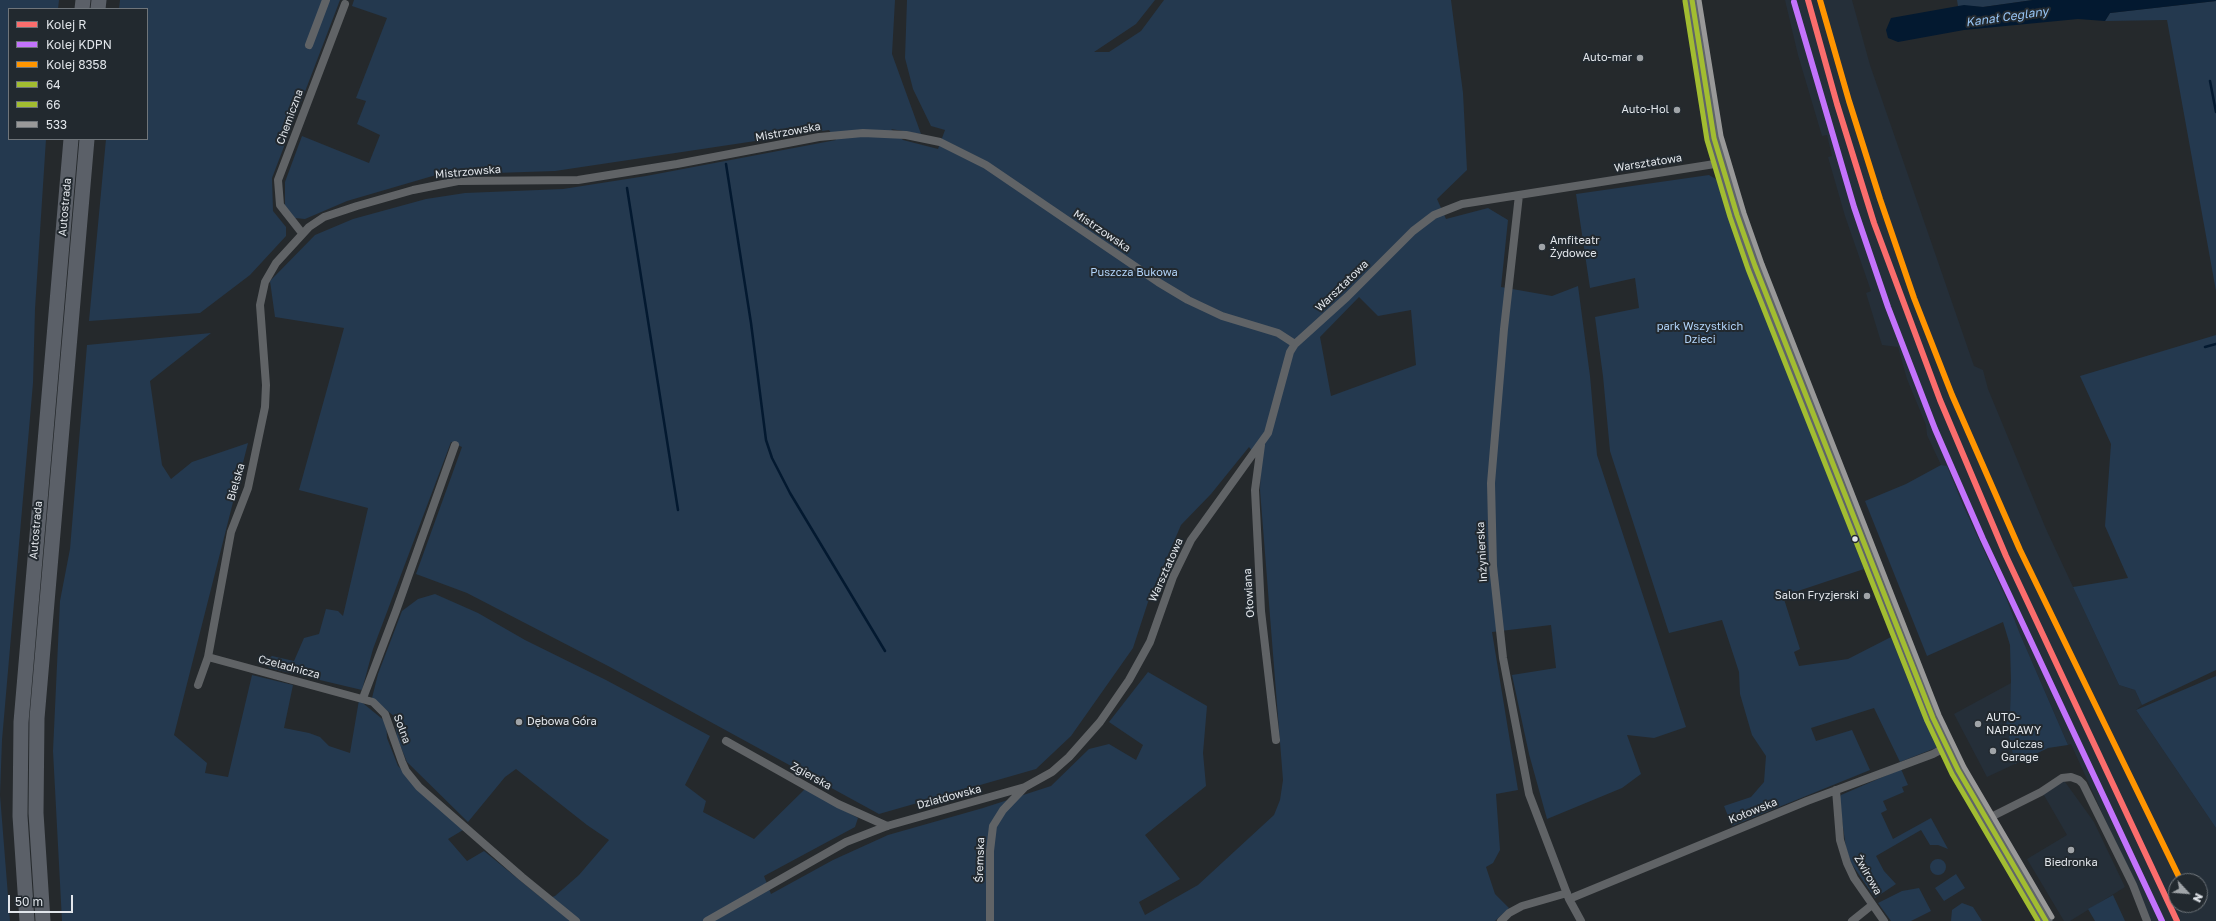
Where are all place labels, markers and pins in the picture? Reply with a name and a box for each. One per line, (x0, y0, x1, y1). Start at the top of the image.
place label: Auto-mar (1583, 51, 1632, 65)
marker: Auto-mar (1635, 53, 1645, 63)
place label: Auto-Hol (1622, 103, 1669, 117)
marker: Auto-Hol (1672, 105, 1682, 115)
place label: Amfiteatr Żydowce (1550, 234, 1600, 260)
marker: Amfiteatr Żydowce (1537, 242, 1547, 252)
unlabelled marker (1850, 534, 1860, 544)
place label: Salon Fryzjerski (1775, 589, 1859, 603)
marker: Salon Fryzjerski (1862, 591, 1872, 601)
place label: AUTO- NAPRAWY (1986, 711, 2041, 737)
place label: Dębowa Góra (527, 715, 597, 729)
marker: Dębowa Góra (514, 717, 524, 727)
marker: AUTO- NAPRAWY (1973, 719, 1983, 729)
place label: Qulczas Garage (2001, 738, 2043, 764)
marker: Qulczas Garage (1988, 746, 1998, 756)
marker: Biedronka (2066, 845, 2076, 855)
place label: Biedronka (2044, 856, 2098, 870)

